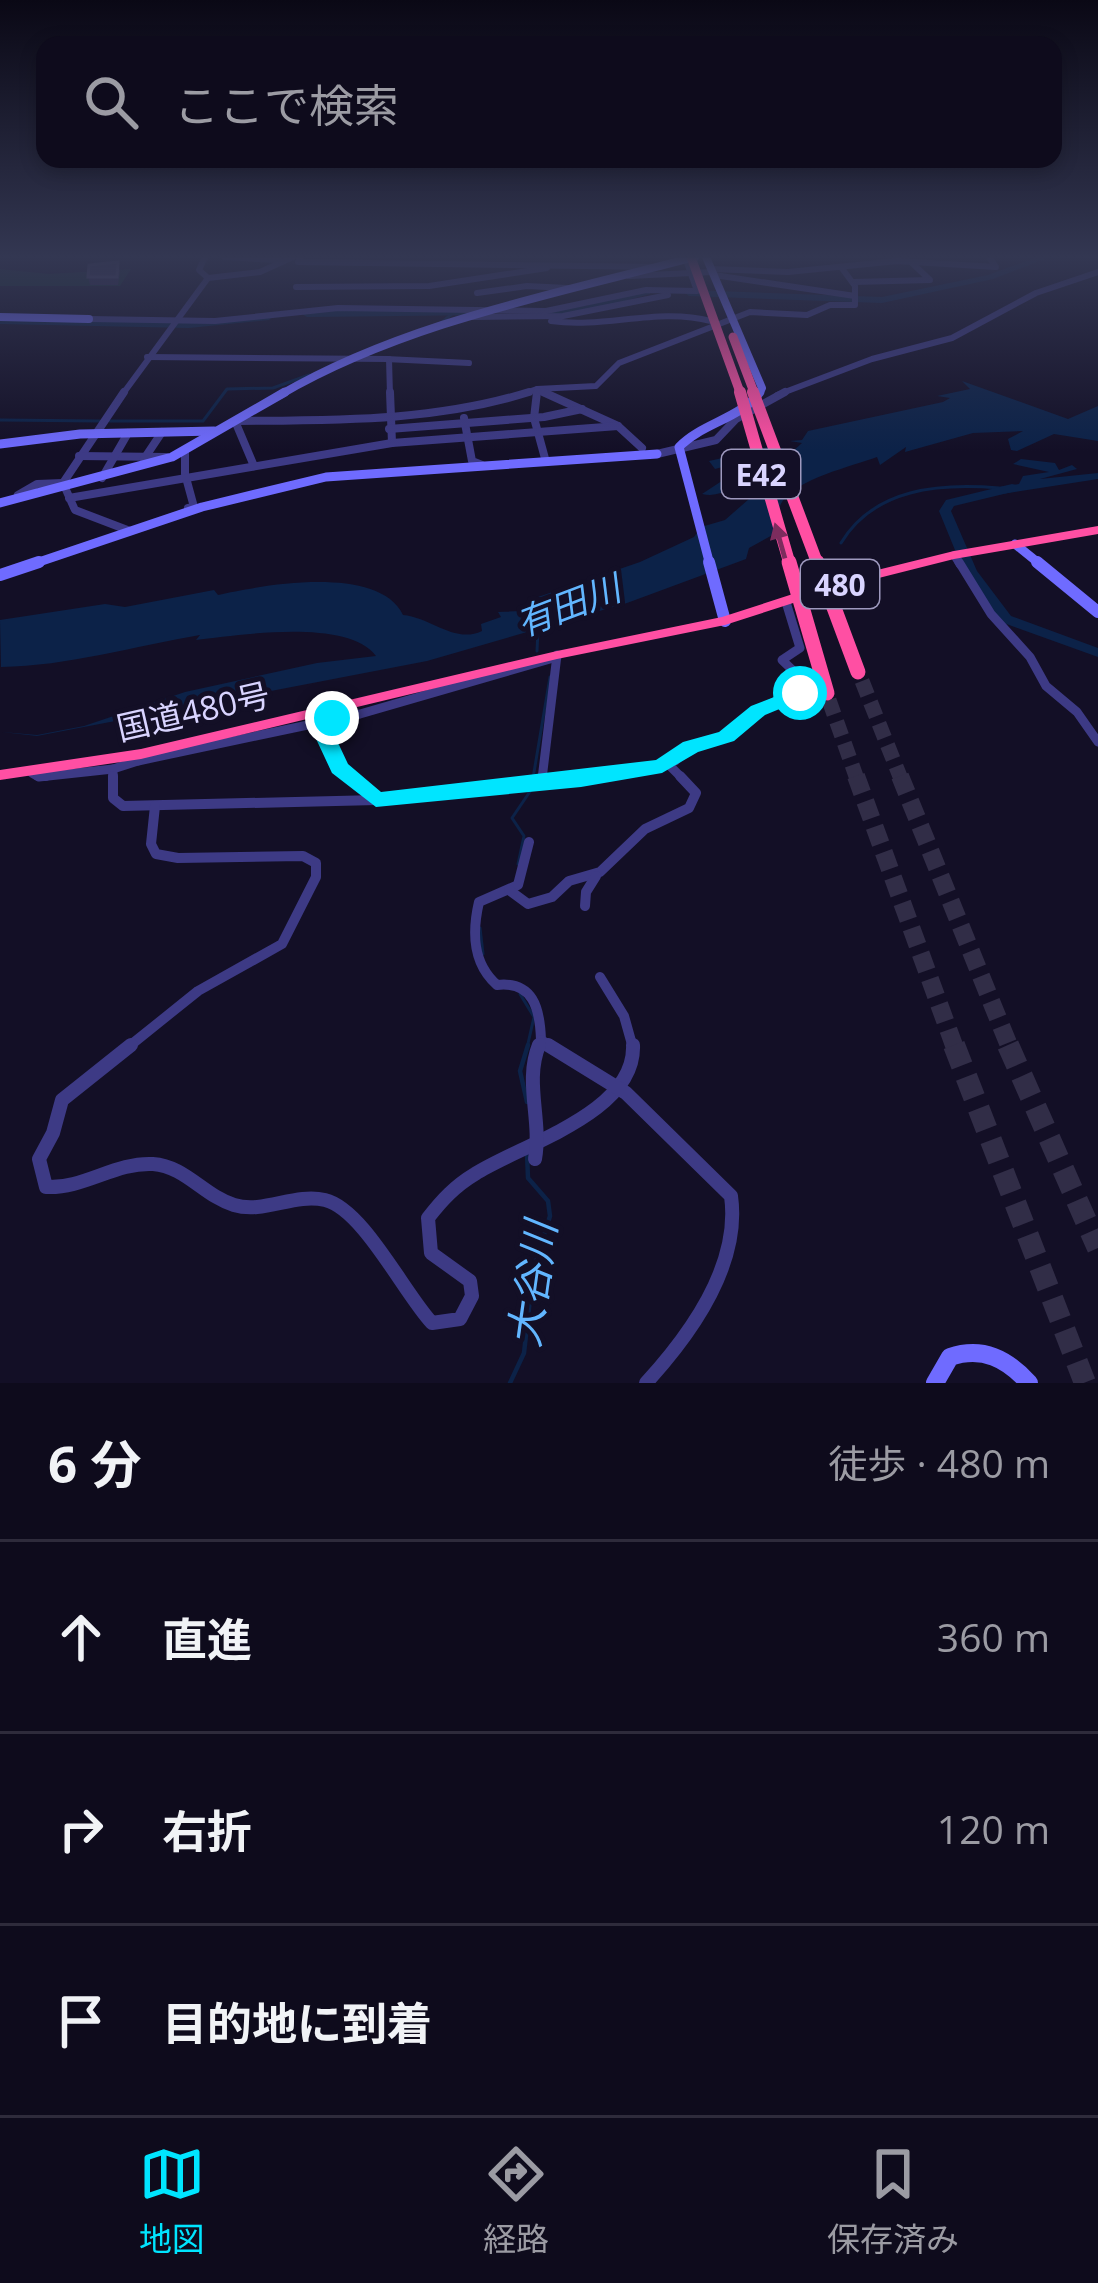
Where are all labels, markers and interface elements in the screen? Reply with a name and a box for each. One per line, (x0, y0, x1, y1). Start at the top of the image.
search box (36, 36, 1062, 168)
icon: search (78, 69, 144, 135)
text: ここで検索 (174, 74, 399, 135)
road number: E42 (722, 450, 800, 498)
one-way arrow (770, 522, 788, 559)
road number: 480 (801, 560, 879, 608)
water label: 有田川 (509, 561, 631, 647)
route start (773, 666, 827, 720)
street label: 国道480号 (112, 672, 274, 750)
route end (305, 691, 359, 745)
water label: 大谷川 (494, 1214, 569, 1350)
text: 6 分 (48, 1428, 141, 1498)
text: 徒歩 · 480 m (828, 1436, 1050, 1489)
icon: ahead (48, 1604, 114, 1670)
text: 直進 (162, 1608, 252, 1669)
text: 360 m (937, 1610, 1050, 1663)
icon: right (48, 1796, 114, 1862)
text: 右折 (162, 1800, 252, 1861)
text: 120 m (937, 1802, 1050, 1855)
icon: arrive (48, 1988, 114, 2054)
text: 目的地に到着 (162, 1992, 432, 2053)
tab: 地図 (139, 2141, 205, 2261)
tab: 経路 (483, 2141, 549, 2261)
tab: 保存済み (827, 2141, 959, 2261)

